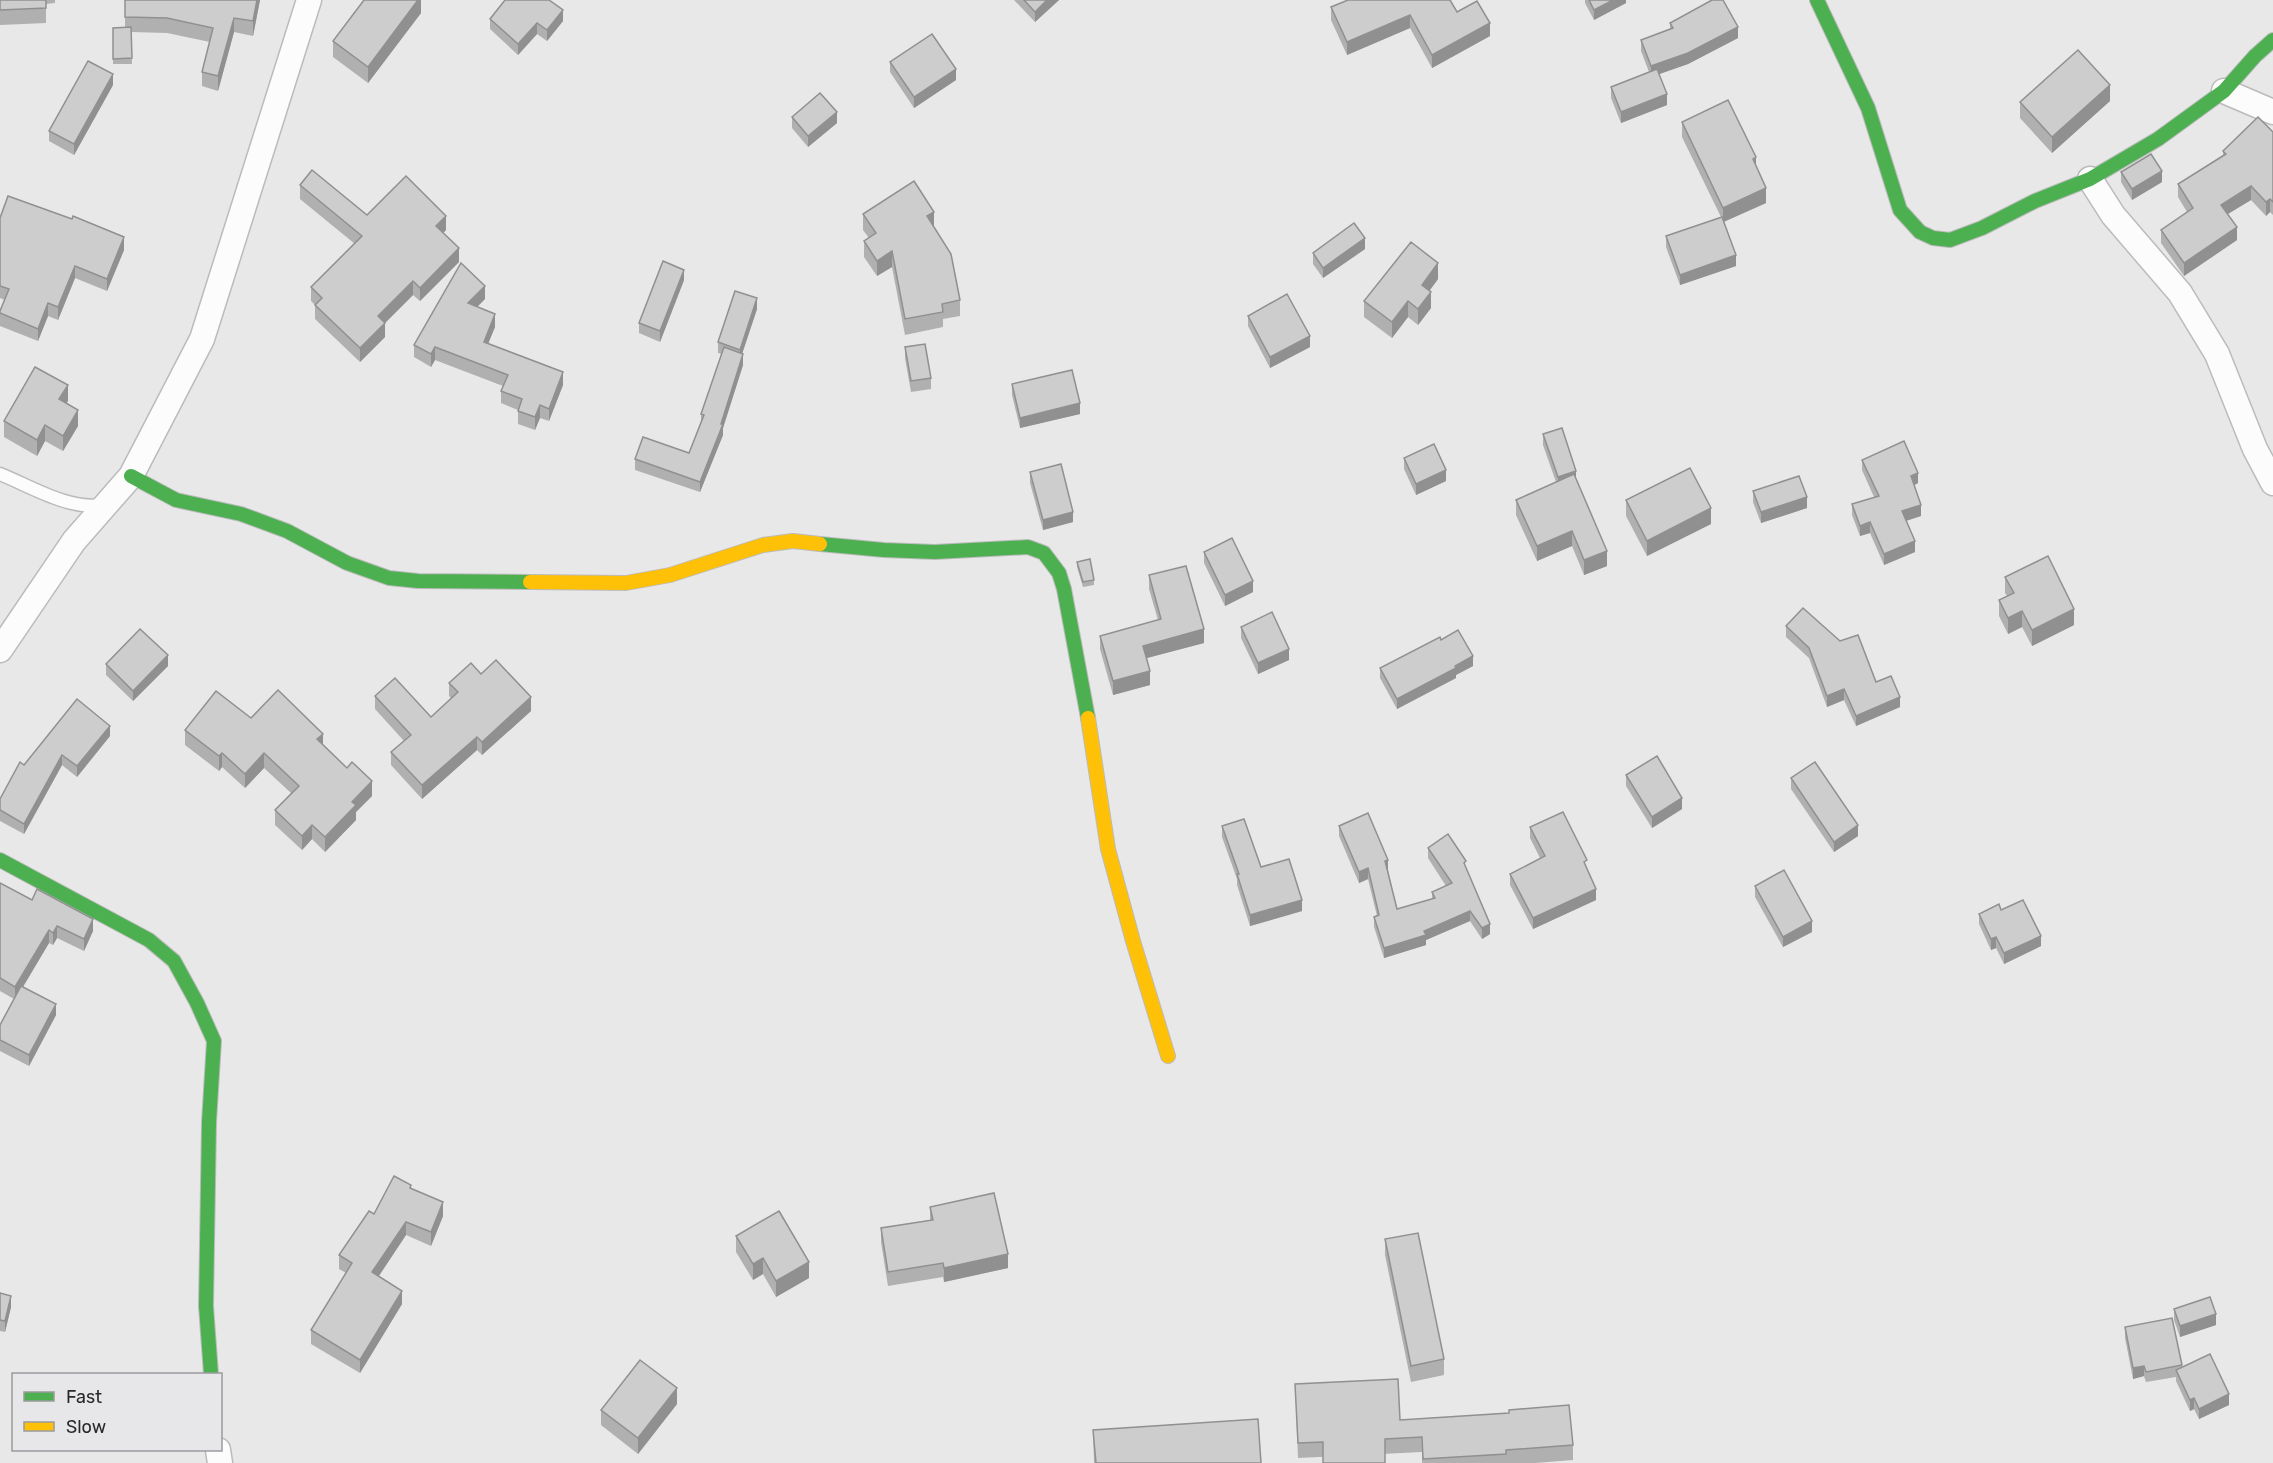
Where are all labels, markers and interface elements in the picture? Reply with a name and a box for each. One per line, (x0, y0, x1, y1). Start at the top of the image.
legend (12, 1373, 222, 1451)
text: Fast (66, 1386, 102, 1408)
text: Slow (66, 1416, 106, 1438)

